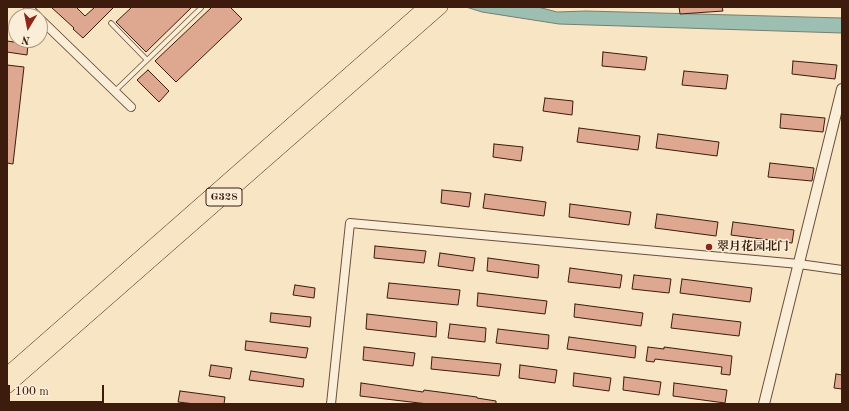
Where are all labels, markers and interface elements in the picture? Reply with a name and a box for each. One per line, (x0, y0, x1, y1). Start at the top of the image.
north arrow (8, 8, 48, 48)
text: N (21, 33, 31, 45)
road number: G328 (206, 188, 242, 206)
place label: 翠月花园北门 (717, 240, 789, 254)
marker: 翠月花园北门 (704, 242, 714, 252)
scale bar (10, 377, 106, 403)
text: 100 m (15, 386, 49, 398)

